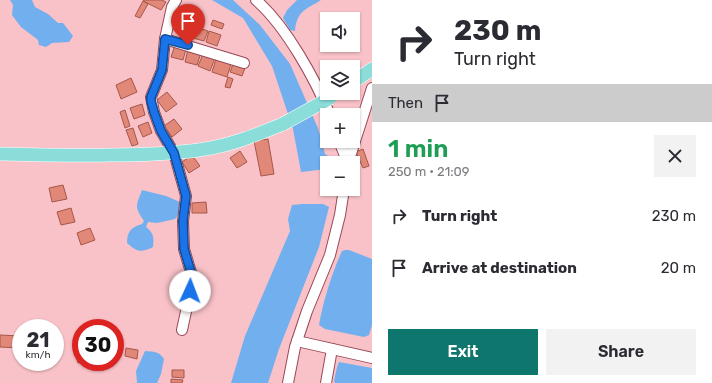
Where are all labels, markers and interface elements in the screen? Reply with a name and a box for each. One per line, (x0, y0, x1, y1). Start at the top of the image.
pin (171, 4, 205, 45)
icon: arrive (177, 10, 199, 32)
map controls (320, 12, 360, 196)
button: sound (320, 12, 360, 52)
text: 230 m (454, 14, 541, 47)
icon: right (388, 16, 440, 68)
text: Turn right (454, 48, 536, 70)
button: layers (320, 60, 360, 100)
icon: arrive (431, 92, 453, 114)
text: Then (388, 94, 423, 112)
button: + (320, 108, 360, 148)
text: 1 min (388, 135, 448, 163)
button: close (654, 135, 696, 177)
button: − (320, 156, 360, 196)
text: 250 m · 21:09 (388, 164, 470, 179)
icon: right (388, 205, 410, 227)
text: Turn right (422, 207, 497, 225)
text: 230 m (652, 207, 696, 225)
icon: arrive (388, 257, 410, 279)
text: Arrive at destination (422, 259, 577, 277)
text: 20 m (661, 259, 696, 277)
position arrow (169, 270, 211, 312)
speed limit sign: 30 (72, 319, 124, 371)
text: 21 (27, 328, 49, 352)
button: Exit (388, 329, 538, 375)
button: Share (546, 329, 696, 375)
text: km/h (26, 349, 50, 361)

